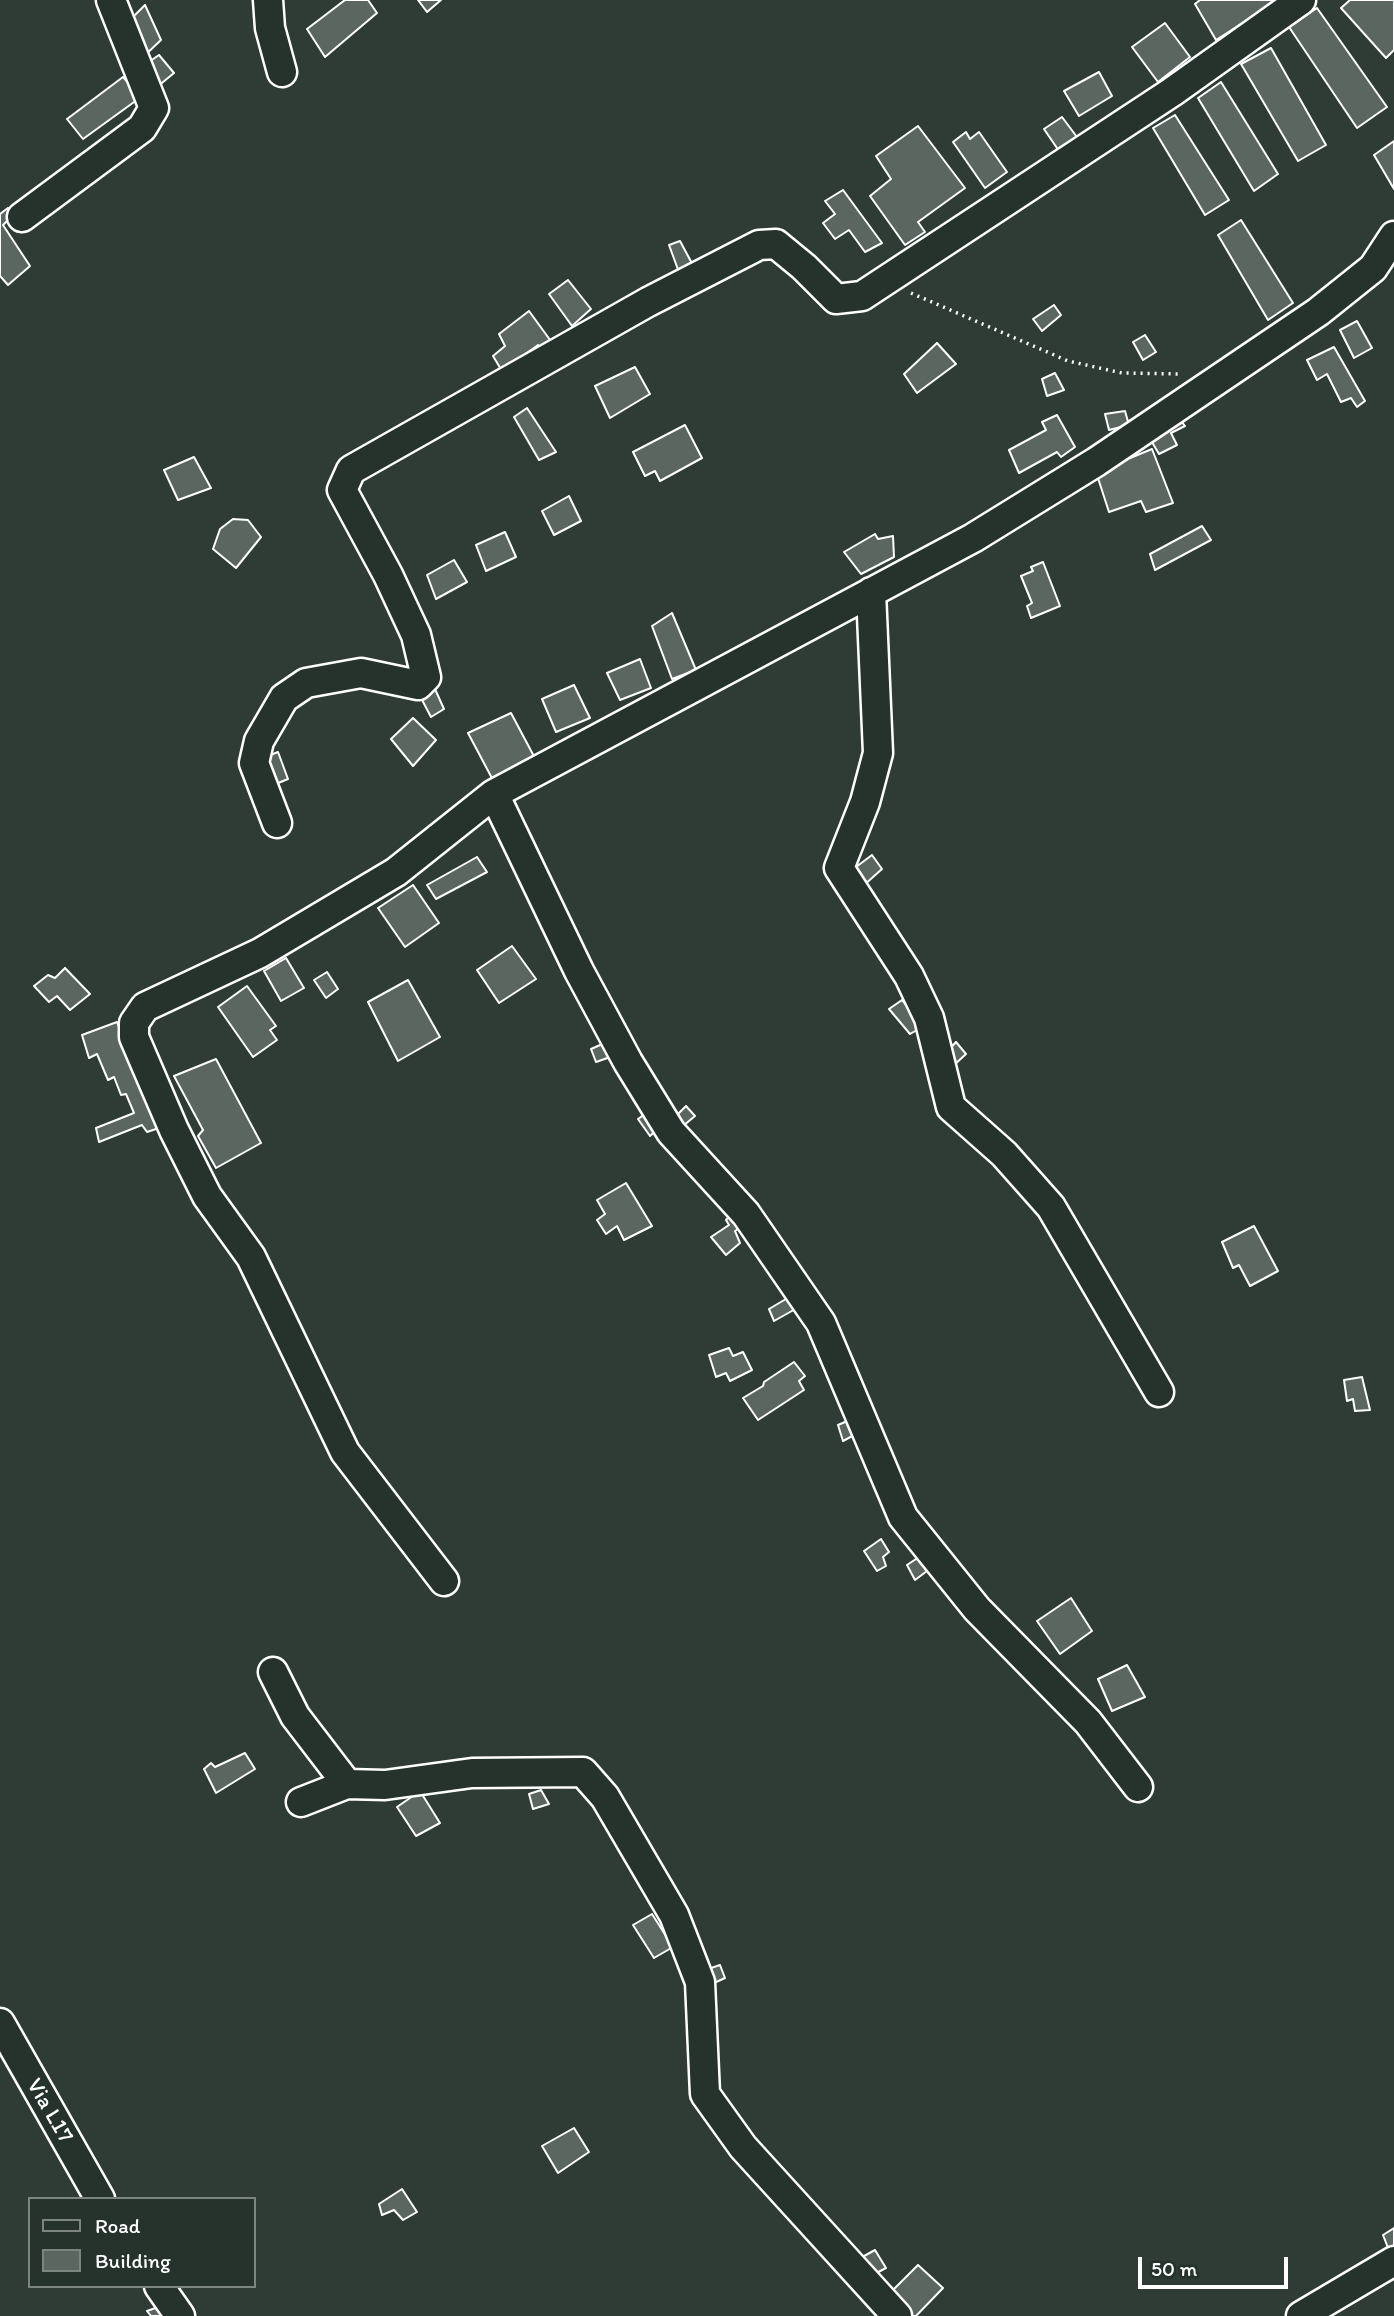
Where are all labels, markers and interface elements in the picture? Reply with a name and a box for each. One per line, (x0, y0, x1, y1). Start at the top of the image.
street label: Via L17 (20, 2074, 78, 2148)
legend (28, 2197, 256, 2288)
text: Road (95, 2213, 140, 2238)
scale bar (1142, 2242, 1292, 2286)
text: Building (95, 2248, 171, 2273)
text: 50 m (1151, 2256, 1197, 2281)

